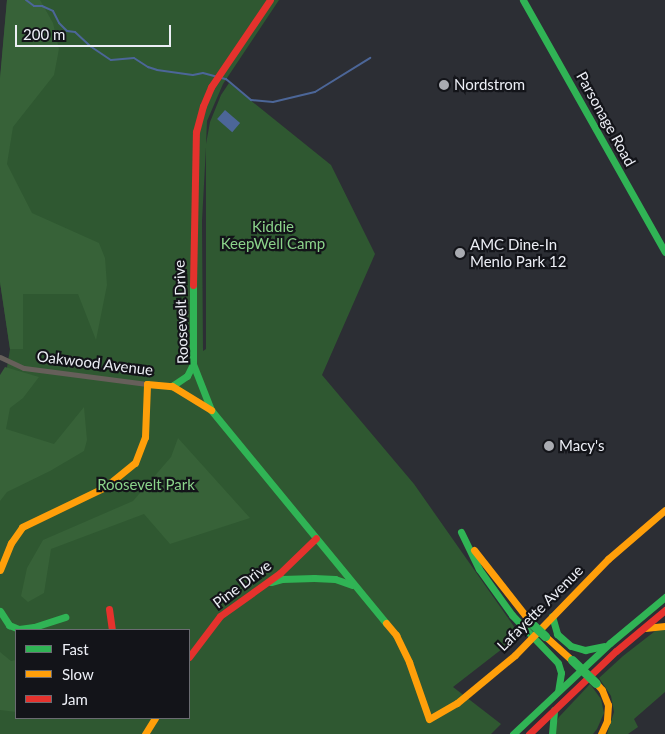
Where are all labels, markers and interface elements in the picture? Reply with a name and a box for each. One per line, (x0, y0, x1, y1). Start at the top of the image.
scale bar (18, 15, 174, 47)
text: 200 m (23, 25, 65, 43)
street label: Parsonage Road (573, 69, 639, 169)
place label: Nordstrom (454, 76, 525, 94)
marker: Nordstrom (438, 79, 450, 91)
park label: Kiddie KeepWell Camp (221, 217, 325, 252)
place label: AMC Dine-In Menlo Park 12 (470, 235, 566, 270)
marker: AMC Dine-In Menlo Park 12 (454, 247, 466, 259)
street label: Roosevelt Drive (170, 260, 192, 364)
street label: Oakwood Avenue (36, 347, 154, 379)
place label: Macy's (559, 437, 604, 455)
marker: Macy's (543, 440, 555, 452)
park label: Roosevelt Park (97, 476, 195, 494)
street label: Pine Drive (209, 556, 275, 612)
street label: Lafayette Avenue (493, 561, 587, 655)
legend (15, 629, 190, 719)
text: Fast (62, 640, 89, 658)
text: Slow (62, 665, 94, 683)
text: Jam (62, 690, 88, 708)

